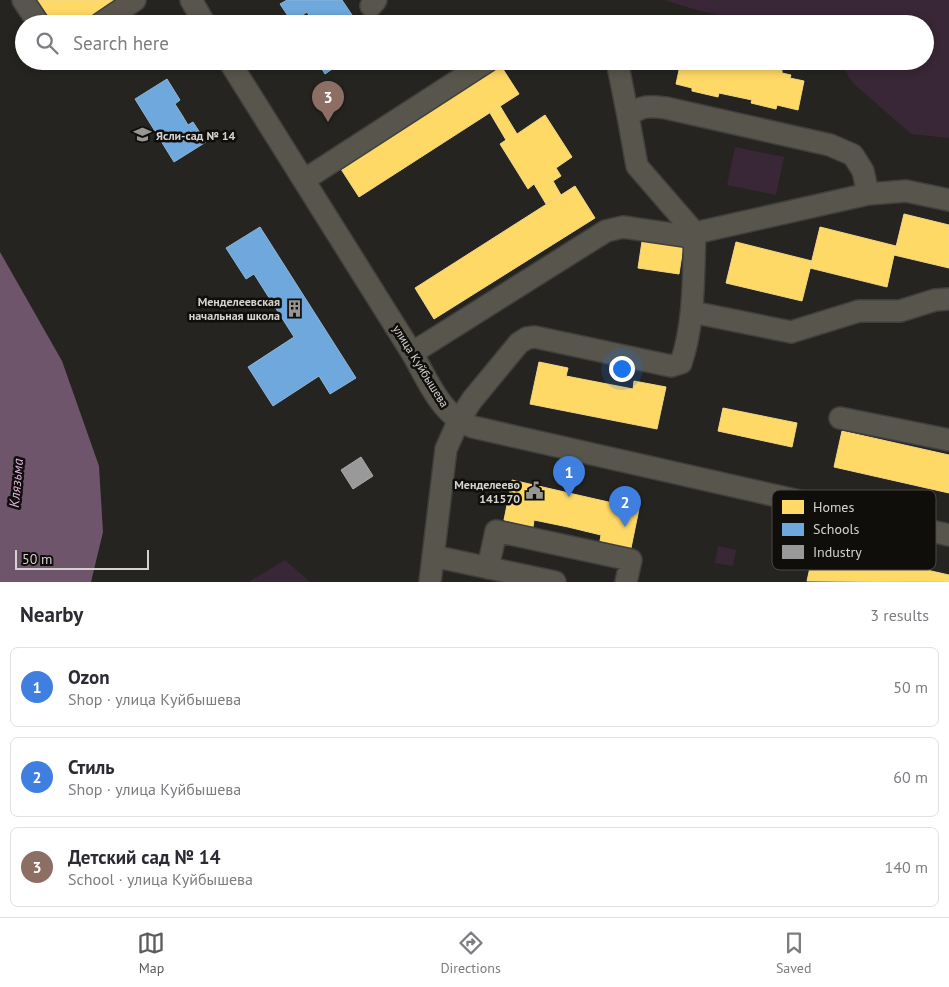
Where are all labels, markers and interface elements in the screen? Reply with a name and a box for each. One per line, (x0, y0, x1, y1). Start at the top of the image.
search box (15, 15, 934, 70)
icon: search (33, 29, 61, 57)
text: Search here (73, 31, 169, 55)
pin: 3 (312, 81, 344, 122)
school or university icon: Ясли-сад № 14 (132, 125, 152, 145)
place label: Ясли-сад № 14 (156, 128, 236, 143)
place label: Менделеевская начальная школа (189, 294, 280, 323)
building icon: Менделеевская начальная школа (284, 298, 304, 318)
street label: улица Куйбышева (390, 322, 452, 410)
your location (609, 356, 635, 382)
pin: 1 (553, 456, 585, 497)
water label: Клязьма (5, 458, 27, 508)
place label: Менделеево 141570 (454, 477, 521, 506)
public building icon: Менделеево 141570 (524, 481, 544, 501)
pin: 2 (609, 486, 641, 527)
legend (772, 490, 936, 570)
text: Homes (813, 498, 854, 516)
text: Schools (813, 520, 860, 538)
text: Industry (813, 543, 862, 561)
scale bar (15, 547, 149, 570)
text: 50 m (22, 550, 52, 568)
text: Nearby (20, 601, 83, 628)
text: 3 results (870, 605, 929, 625)
text: Ozon (68, 665, 110, 689)
text: 1 (32, 677, 42, 697)
text: 50 m (893, 677, 928, 697)
text: Shop · улица Куйбышева (68, 689, 241, 709)
text: Стиль (68, 755, 115, 779)
text: 2 (32, 767, 42, 787)
text: 60 m (893, 767, 928, 787)
text: Shop · улица Куйбышева (68, 779, 241, 799)
text: Детский сад № 14 (68, 845, 220, 869)
text: 3 (32, 857, 42, 877)
text: 140 m (885, 857, 928, 877)
text: School · улица Куйбышева (68, 869, 253, 889)
tab: Map (137, 929, 165, 977)
tab: Directions (440, 929, 501, 977)
tab: Saved (776, 929, 812, 977)

